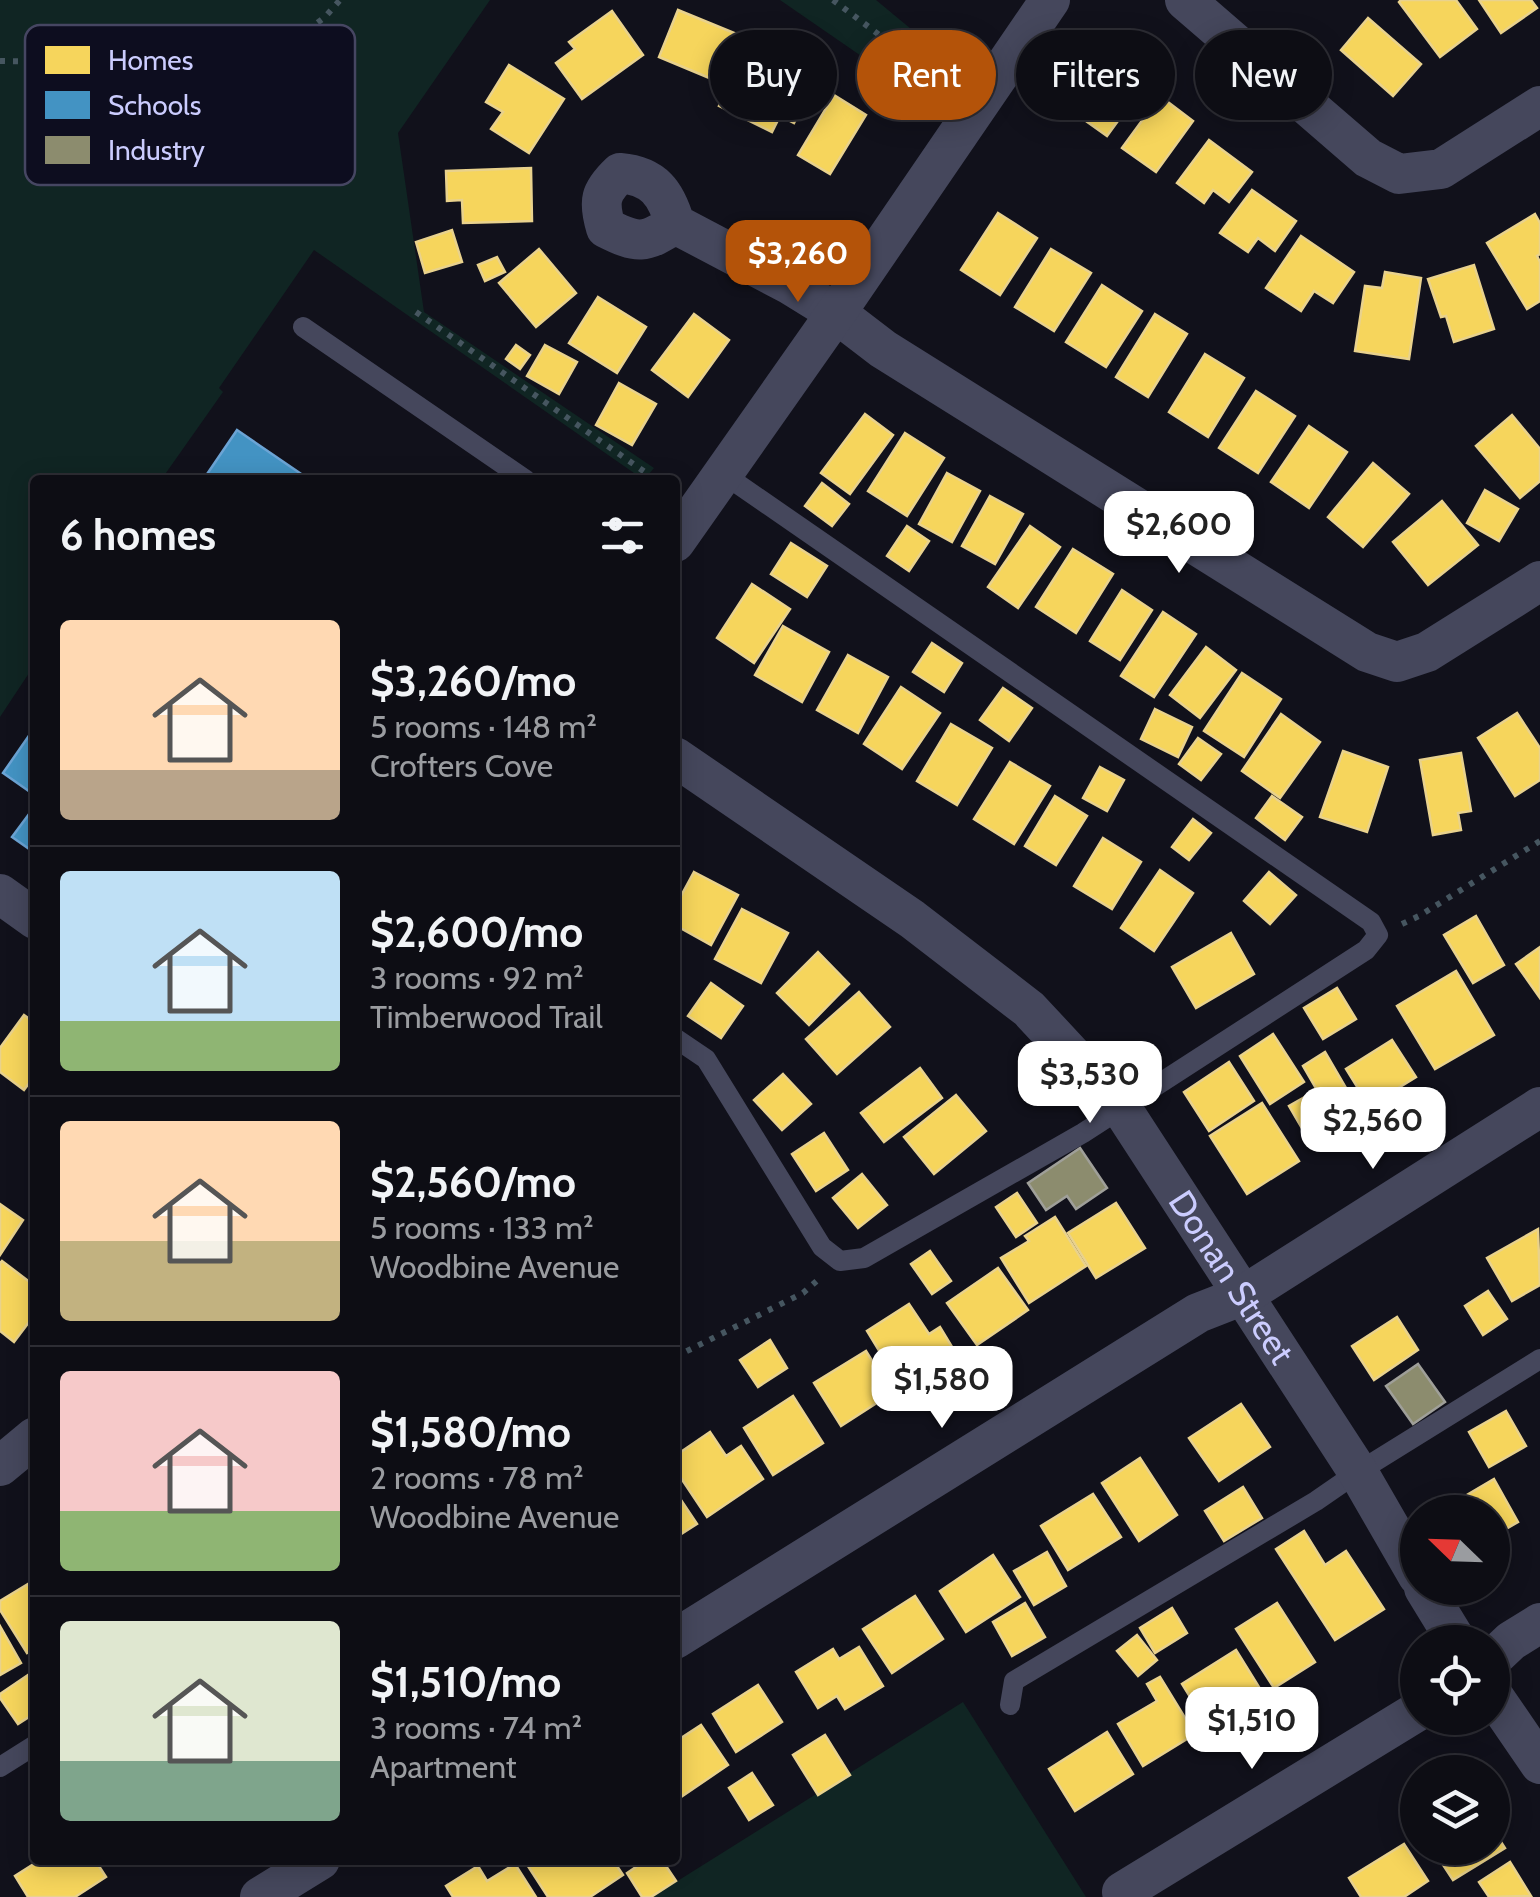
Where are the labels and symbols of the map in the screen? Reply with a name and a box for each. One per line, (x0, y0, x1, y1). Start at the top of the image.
legend (25, 25, 355, 185)
text: Homes (108, 43, 193, 77)
text: Schools (108, 88, 201, 122)
text: Industry (108, 133, 205, 167)
pin: $3,260 (717, 220, 879, 305)
pin: $2,600 (1098, 491, 1260, 576)
pin: $3,530 (1009, 1041, 1171, 1126)
pin: $2,560 (1292, 1087, 1454, 1172)
street label: Donan Street (1160, 1182, 1304, 1372)
pin: $1,580 (861, 1346, 1023, 1431)
north arrow (1400, 1495, 1510, 1605)
pin: $1,510 (1171, 1687, 1333, 1772)

